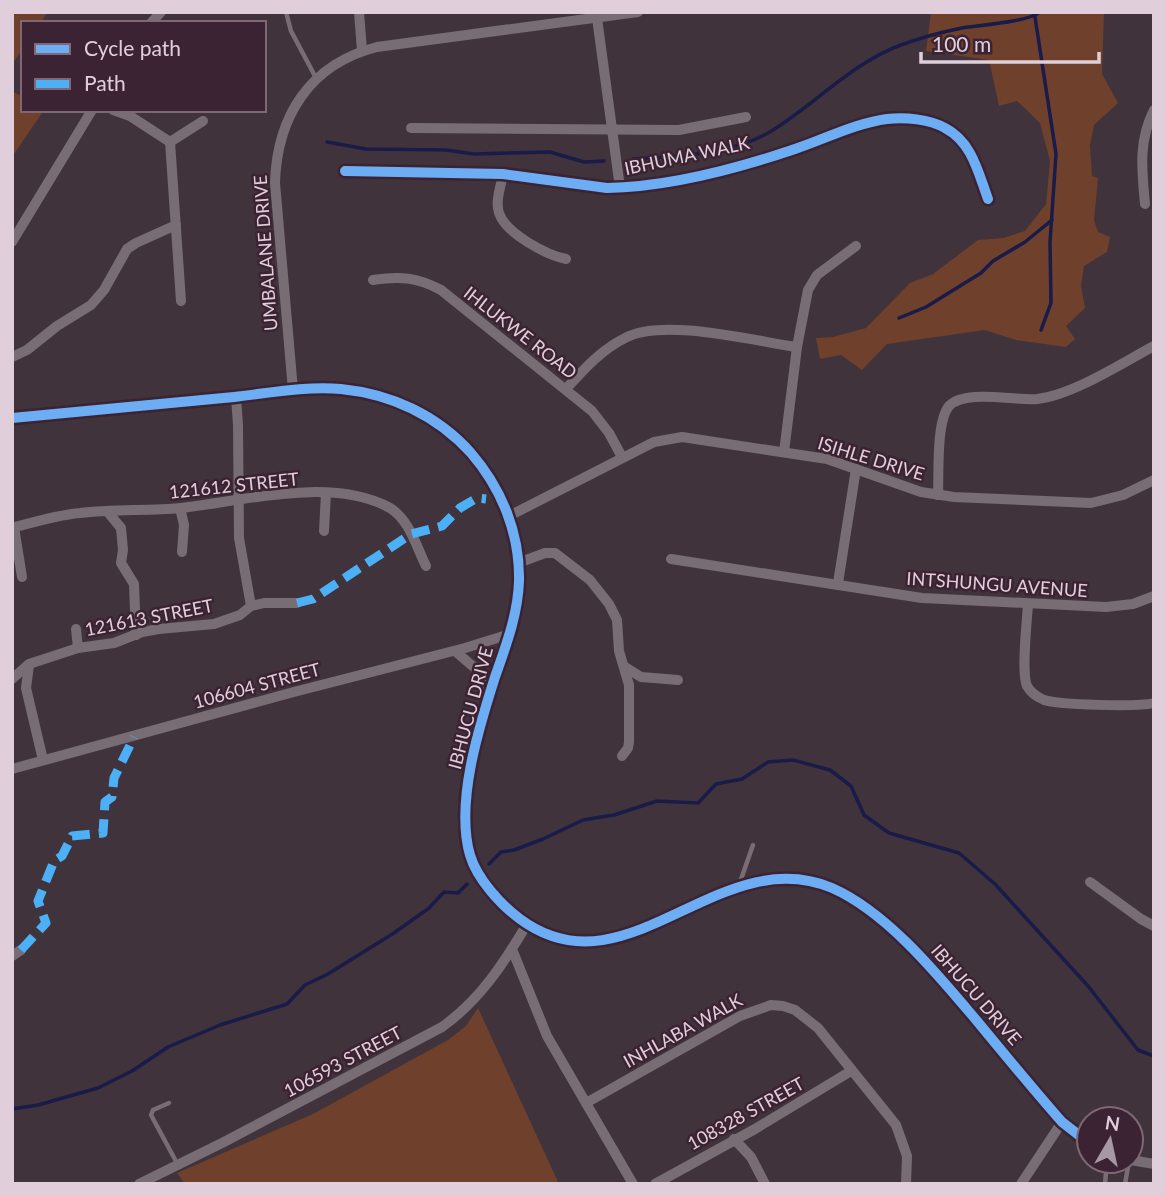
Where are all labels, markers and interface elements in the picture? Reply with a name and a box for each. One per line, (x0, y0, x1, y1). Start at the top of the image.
legend (21, 21, 266, 112)
scale bar (921, 21, 1100, 65)
text: 100 m (932, 31, 991, 56)
text: Cycle path (84, 35, 181, 60)
text: Path (84, 70, 126, 95)
street label: IBHUMA WALK (622, 131, 752, 179)
street label: UMBALANE DRIVE (249, 174, 281, 332)
street label: IHLUKWE ROAD (460, 281, 582, 383)
street label: ISIHLE DRIVE (815, 431, 927, 485)
street label: 121612 STREET (168, 467, 300, 503)
street label: INTSHUNGU AVENUE (906, 567, 1088, 601)
street label: 121613 STREET (83, 594, 215, 640)
street label: IBHUCU DRIVE (443, 644, 497, 772)
street label: 106604 STREET (191, 657, 323, 713)
street label: IBHUCU DRIVE (927, 940, 1026, 1049)
street label: INHLABA WALK (619, 988, 746, 1072)
street label: 106593 STREET (280, 1021, 406, 1101)
street label: 108328 STREET (683, 1072, 808, 1154)
north arrow (1075, 1105, 1145, 1175)
text: N (1104, 1110, 1122, 1135)

